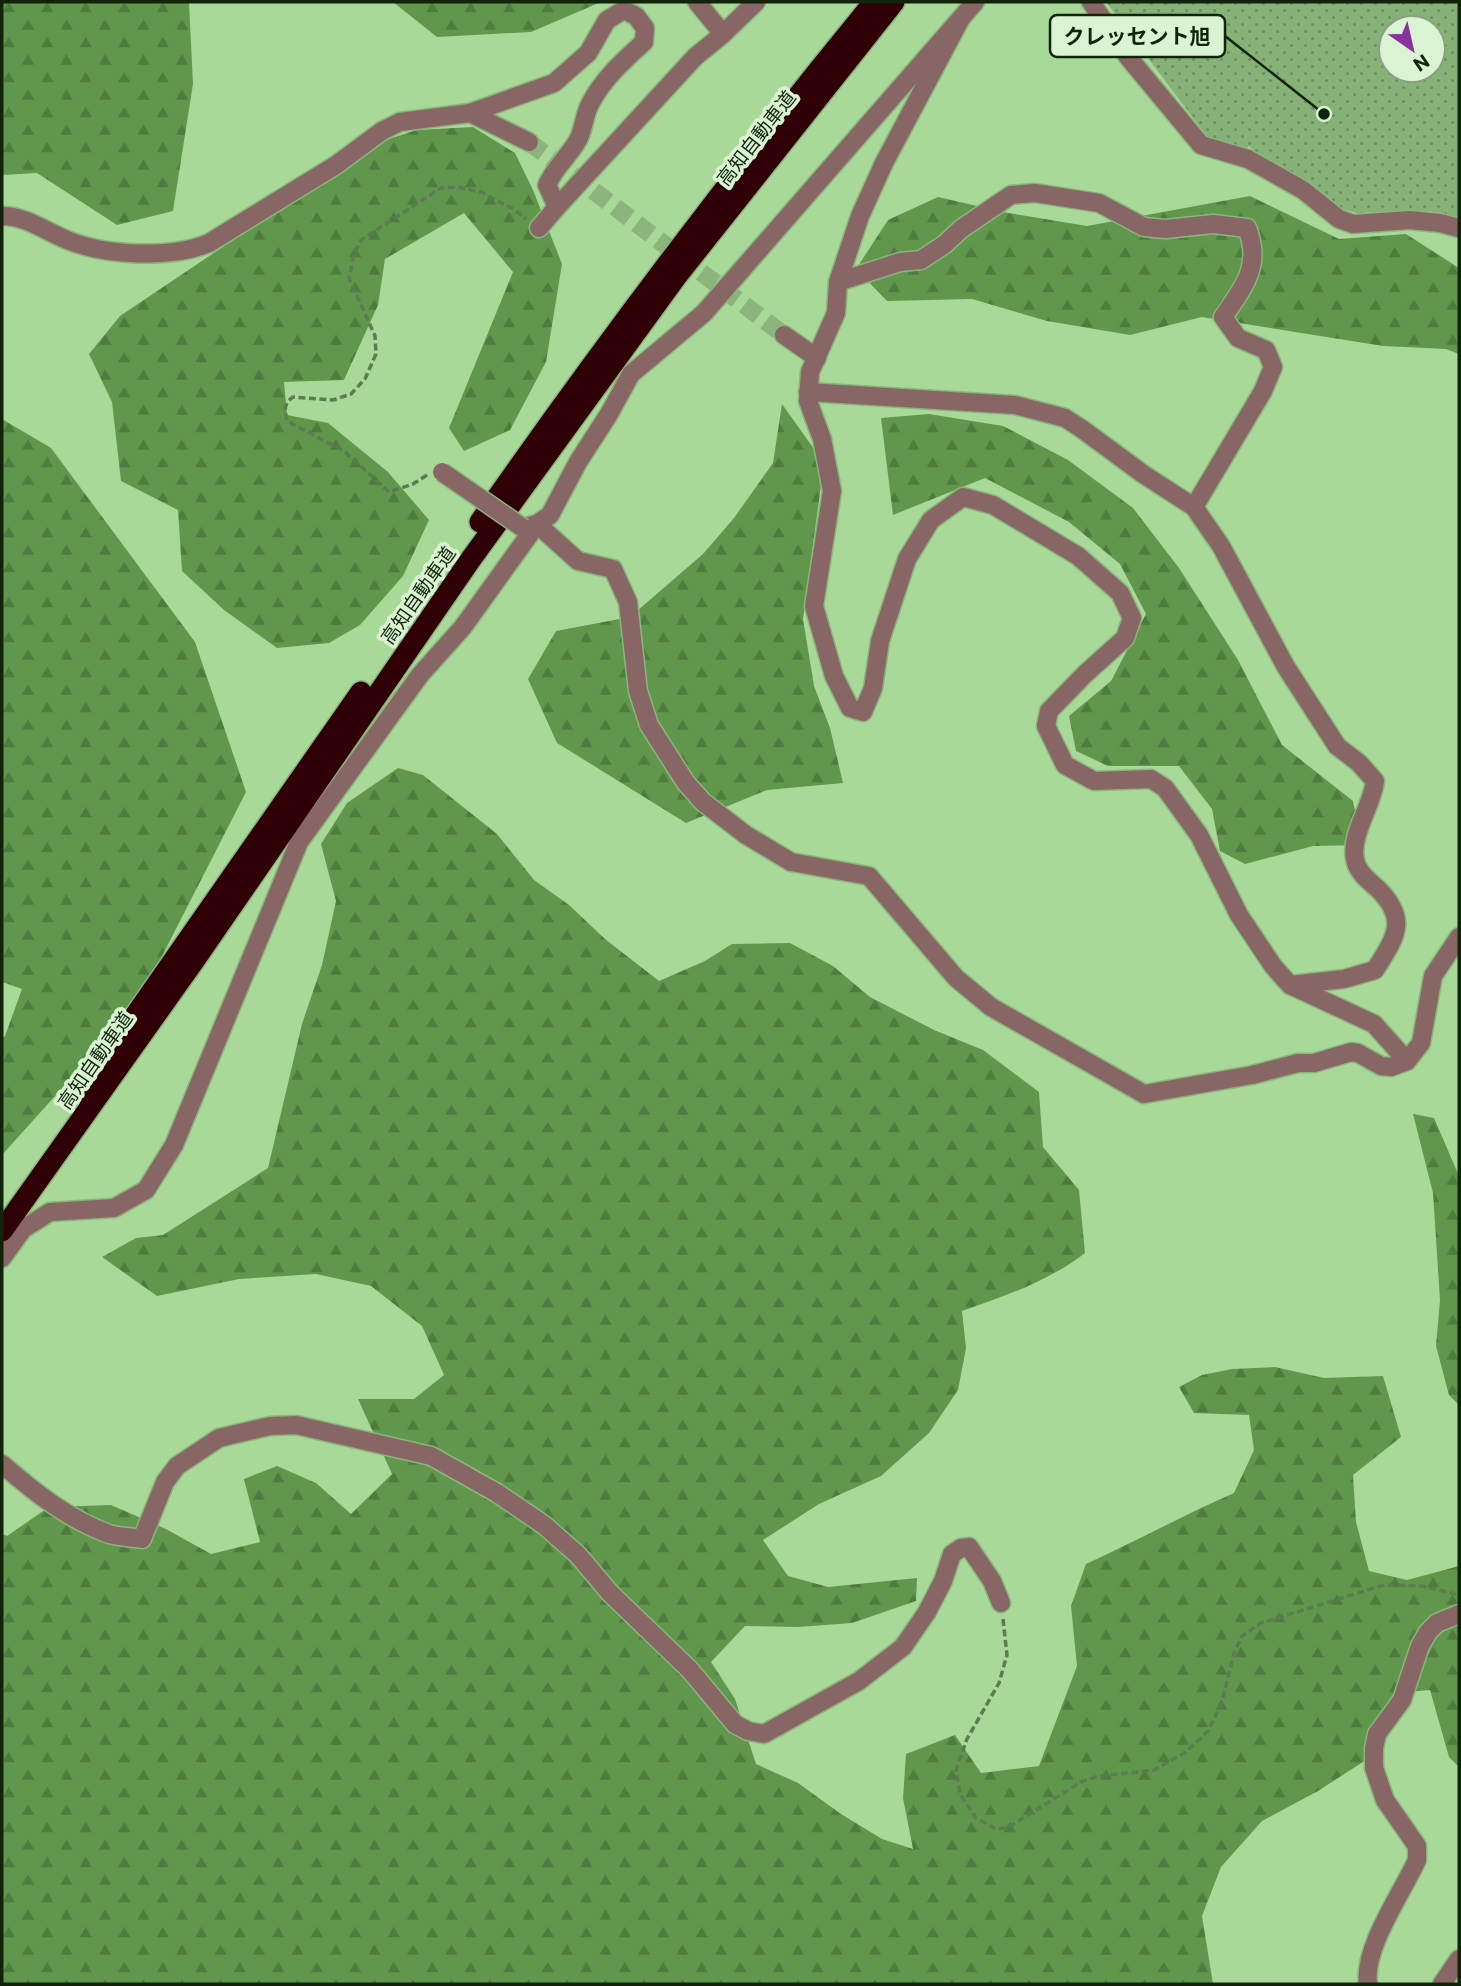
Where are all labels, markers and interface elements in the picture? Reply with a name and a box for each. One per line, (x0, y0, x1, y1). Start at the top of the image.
north arrow (1377, 14, 1447, 84)
callout: クレッセント旭 (1050, 15, 1225, 57)
text: クレッセント旭 (1064, 23, 1211, 48)
text: N (1409, 50, 1434, 77)
street label: 高知自動車道 (711, 86, 800, 190)
street label: 高知自動車道 (375, 541, 460, 648)
street label: 高知自動車道 (52, 1006, 137, 1113)

